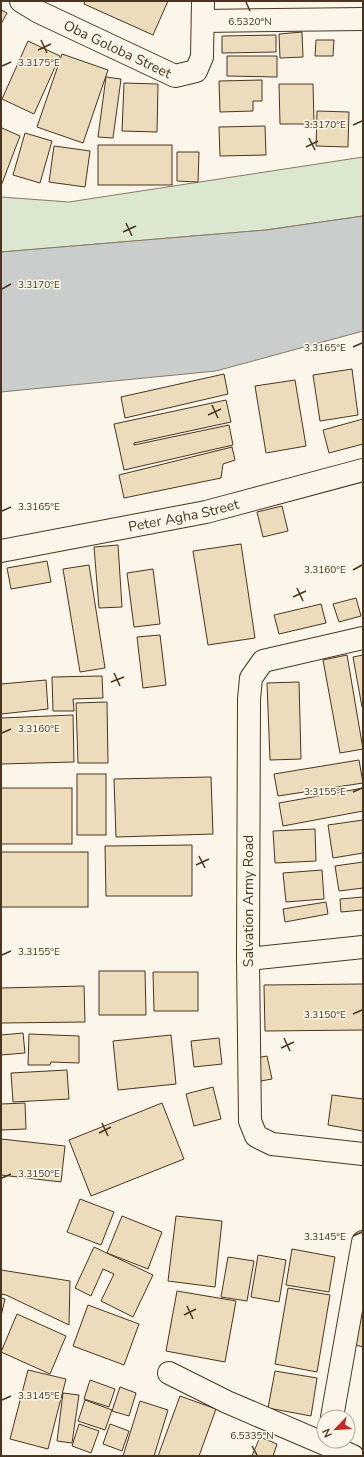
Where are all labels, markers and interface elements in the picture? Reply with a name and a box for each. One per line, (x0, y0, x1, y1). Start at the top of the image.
text: 6.5320°N (228, 15, 272, 29)
street label: Oba Goloba Street (60, 16, 175, 83)
text: 3.3175°E (18, 56, 60, 70)
text: 3.3170°E (304, 118, 346, 132)
text: 3.3170°E (18, 278, 60, 292)
text: 3.3165°E (304, 341, 346, 355)
street label: Peter Agha Street (127, 495, 241, 537)
text: 3.3165°E (18, 500, 60, 514)
text: 3.3160°E (304, 563, 346, 577)
text: 3.3160°E (18, 722, 60, 736)
text: 3.3155°E (304, 785, 346, 799)
street label: Salvation Army Road (239, 835, 258, 967)
text: 3.3155°E (18, 945, 60, 959)
text: 3.3150°E (304, 1008, 346, 1022)
text: 3.3150°E (18, 1167, 60, 1181)
text: 3.3145°E (304, 1230, 346, 1244)
text: 3.3145°E (18, 1389, 60, 1403)
north arrow (316, 1409, 356, 1449)
text: N (319, 1426, 336, 1440)
text: 6.5335°N (230, 1429, 274, 1443)

